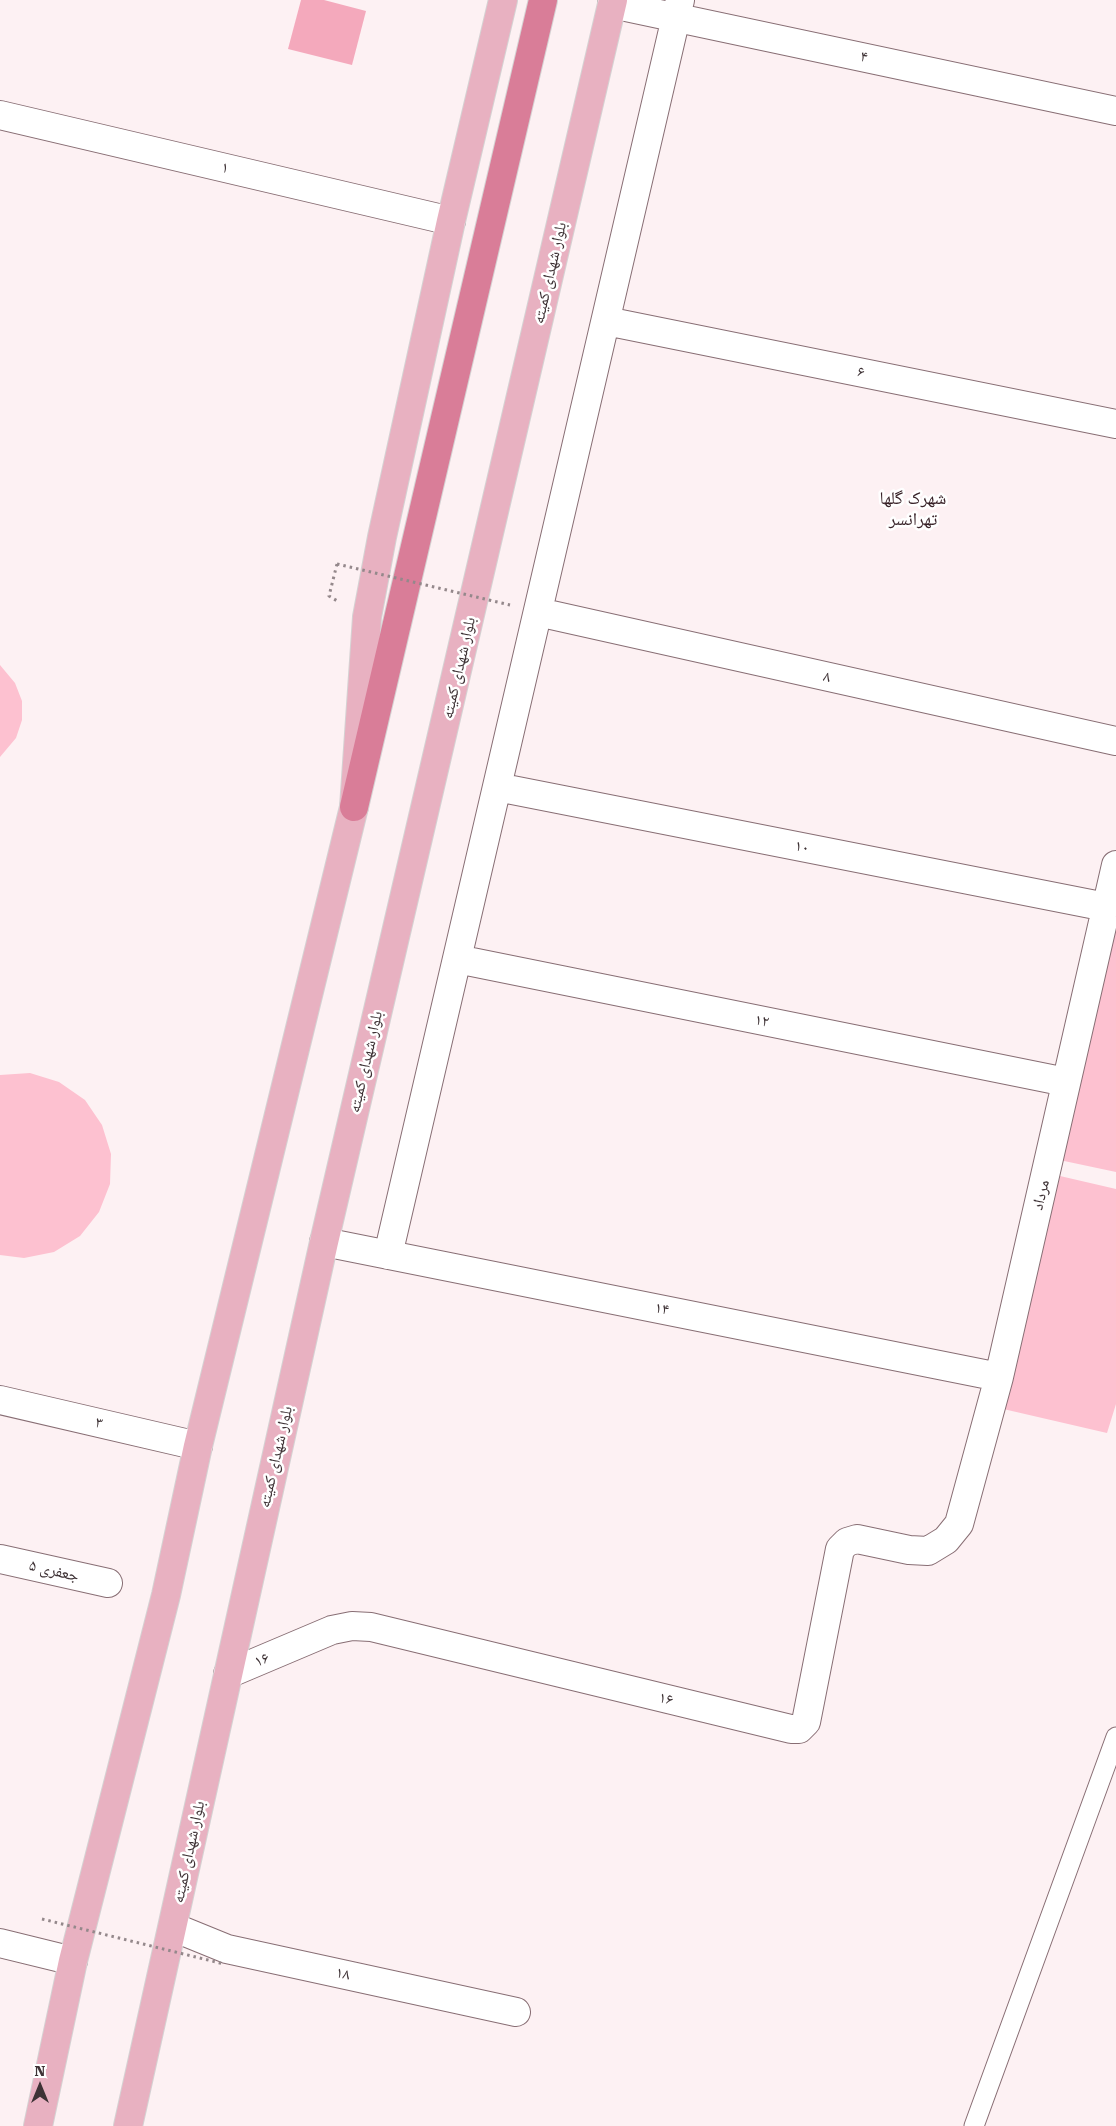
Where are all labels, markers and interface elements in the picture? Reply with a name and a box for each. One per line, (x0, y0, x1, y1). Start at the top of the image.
street label: ۴ (858, 47, 870, 67)
street label: ۱ (219, 158, 231, 178)
street label: بلوار شهدای کمیته (529, 220, 571, 326)
street label: ۶ (856, 362, 866, 382)
district label: شهرک گلها تهرانسر (880, 488, 946, 530)
street label: بلوار شهدای کمیته (438, 615, 480, 721)
street label: ۸ (821, 667, 833, 687)
street label: ۱۰ (793, 836, 811, 858)
street label: بلوار شهدای کمیته (345, 1009, 387, 1115)
street label: ۱۲ (753, 1010, 771, 1032)
street label: مرداد (1028, 1178, 1054, 1212)
street label: ۱۴ (653, 1298, 671, 1320)
street label: بلوار شهدای کمیته (255, 1404, 297, 1510)
street label: ۳ (93, 1413, 105, 1433)
street label: جعفری ۵ (27, 1556, 81, 1586)
street label: ۱۶ (252, 1648, 272, 1672)
street label: ۱۶ (657, 1688, 675, 1710)
street label: بلوار شهدای کمیته (169, 1799, 209, 1905)
street label: ۱۸ (334, 1963, 352, 1985)
north arrow (15, 2061, 65, 2111)
text: N (35, 2063, 45, 2079)

